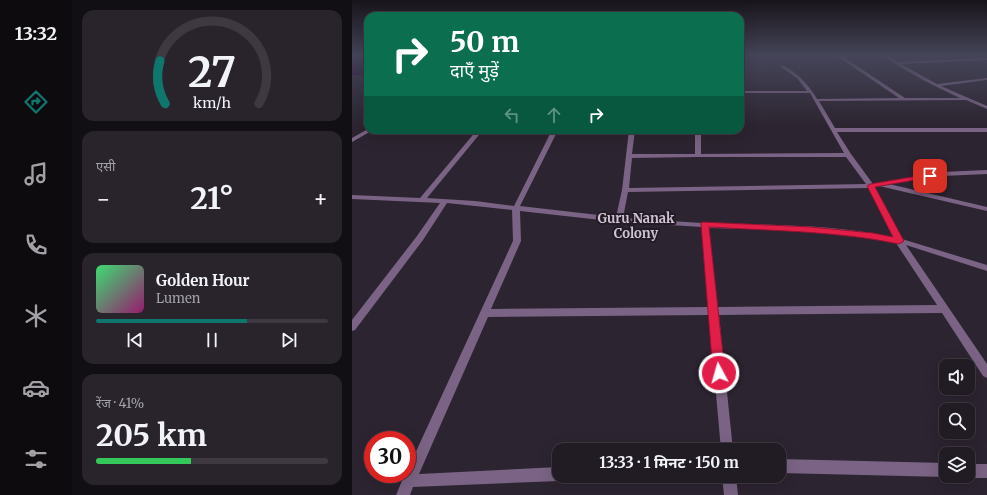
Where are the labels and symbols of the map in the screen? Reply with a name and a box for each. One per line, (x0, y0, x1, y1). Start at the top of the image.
pin (913, 159, 947, 193)
district label: Guru Nanak Colony (597, 210, 675, 242)
position arrow (698, 352, 740, 394)
speed limit sign: 30 (364, 431, 416, 483)

